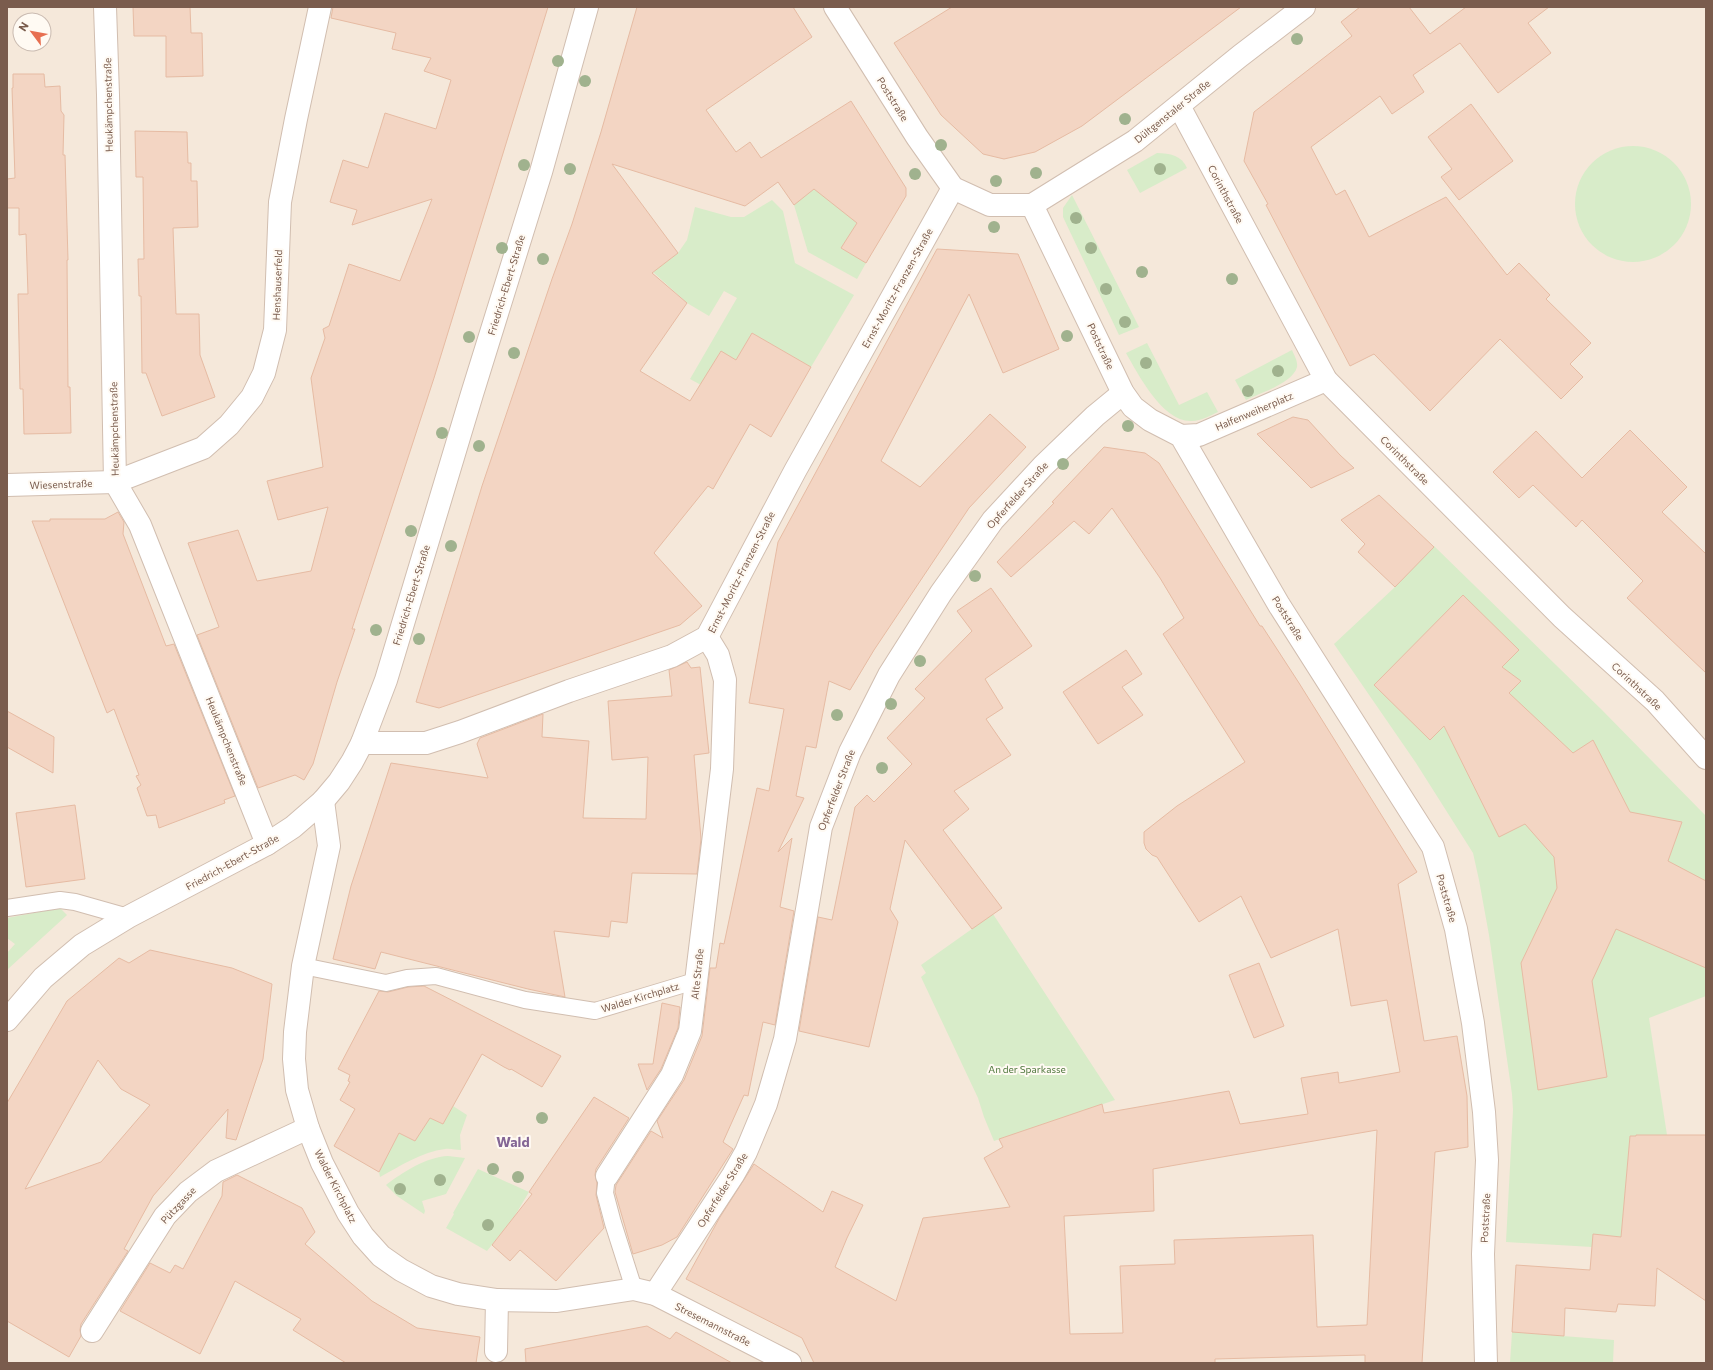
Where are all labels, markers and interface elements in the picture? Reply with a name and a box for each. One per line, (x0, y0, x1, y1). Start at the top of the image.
north arrow (12, 12, 52, 52)
text: N (15, 19, 31, 33)
street label: Heukämpchenstraße (101, 58, 115, 152)
street label: Poststraße (875, 75, 911, 123)
street label: Dültgenstaler Straße (1132, 77, 1212, 145)
street label: Corinthstraße (1206, 163, 1246, 225)
street label: Ernst-Moritz-Franzen-Straße (859, 226, 935, 350)
street label: Friedrich-Ebert-Straße (485, 233, 527, 337)
street label: Henshauserfeld (270, 249, 284, 321)
street label: Poststraße (1085, 321, 1117, 371)
street label: Heukämpchenstraße (107, 382, 121, 476)
street label: Halfenweiherplatz (1213, 389, 1295, 433)
street label: Corinthstraße (1378, 433, 1432, 487)
street label: Opferfelder Straße (984, 459, 1050, 531)
street label: Wiesenstraße (29, 477, 93, 491)
street label: Ernst-Moritz-Franzen-Straße (705, 509, 777, 635)
street label: Friedrich-Ebert-Straße (390, 543, 432, 647)
street label: Poststraße (1270, 594, 1306, 642)
street label: Corinthstraße (1609, 660, 1665, 712)
street label: Heukämpchenstraße (204, 695, 250, 787)
street label: Opferfelder Straße (815, 748, 857, 832)
street label: Friedrich-Ebert-Straße (183, 831, 281, 893)
street label: Poststraße (1434, 872, 1460, 924)
street label: Alte Straße (688, 948, 706, 1000)
street label: Walder Kirchplatz (600, 979, 680, 1015)
park label: An der Sparkasse (988, 1063, 1066, 1075)
district label: Wald (496, 1133, 530, 1150)
street label: Walder Kirchplatz (312, 1147, 360, 1225)
street label: Opferfelder Straße (694, 1150, 750, 1230)
street label: Pützgasse (158, 1184, 198, 1226)
street label: Poststraße (1478, 1193, 1492, 1243)
street label: Stresemannstraße (673, 1300, 753, 1348)

